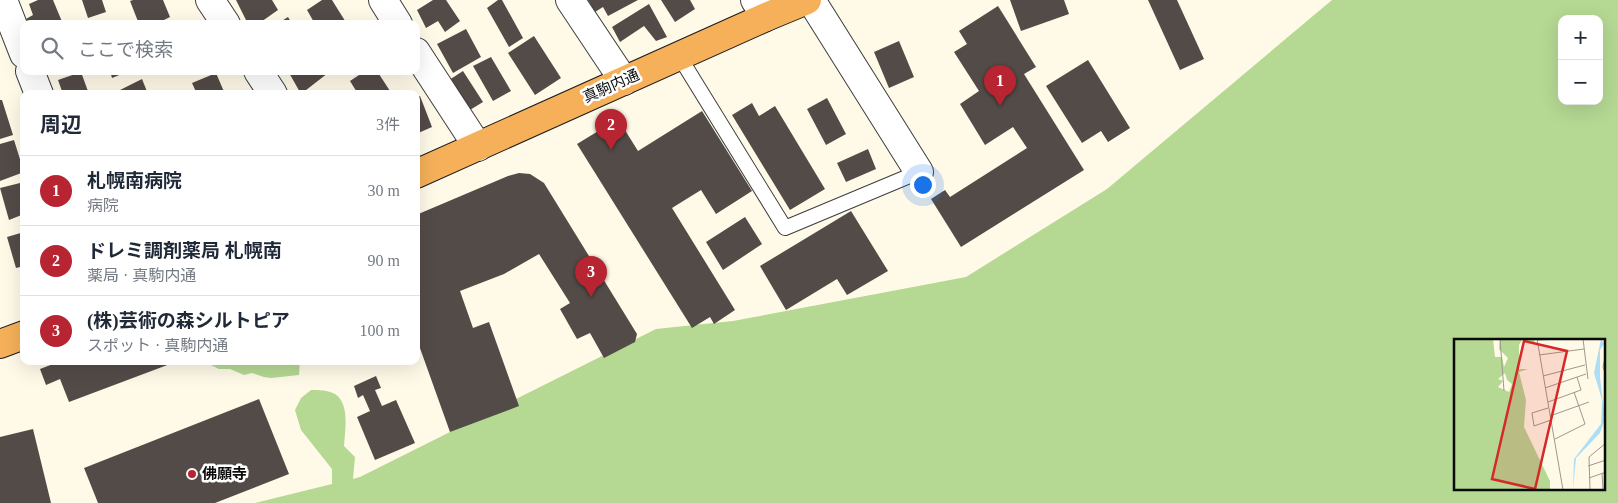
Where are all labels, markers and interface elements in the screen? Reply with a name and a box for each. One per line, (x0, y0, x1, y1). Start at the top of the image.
map controls (1558, 15, 1603, 105)
button: + (1558, 15, 1603, 60)
search box (20, 20, 420, 75)
icon: search (38, 34, 66, 62)
text: ここで検索 (78, 39, 173, 60)
button: − (1558, 60, 1603, 105)
pin: 1 (984, 65, 1016, 106)
street label: 真駒内通 (580, 66, 642, 106)
pin: 2 (595, 109, 627, 150)
text: 周辺 (40, 113, 82, 137)
text: 3件 (376, 116, 400, 133)
text: 札幌南病院 (87, 170, 182, 191)
your location (910, 172, 936, 198)
text: 1 (52, 182, 60, 199)
text: 30 m (368, 182, 400, 199)
text: 病院 (87, 197, 119, 214)
text: ドレミ調剤薬局 札幌南 (87, 240, 282, 261)
text: 2 (52, 252, 60, 269)
text: 90 m (368, 252, 400, 269)
pin: 3 (575, 256, 607, 297)
text: 薬局 · 真駒内通 (87, 267, 196, 284)
text: (株)芸術の森シルトピア (87, 310, 290, 331)
text: 3 (52, 322, 60, 339)
text: 100 m (360, 322, 400, 339)
text: スポット · 真駒内通 (87, 337, 228, 354)
inset map (1454, 339, 1606, 490)
place label: 佛願寺 (202, 465, 247, 482)
marker: 佛願寺 (186, 468, 198, 480)

